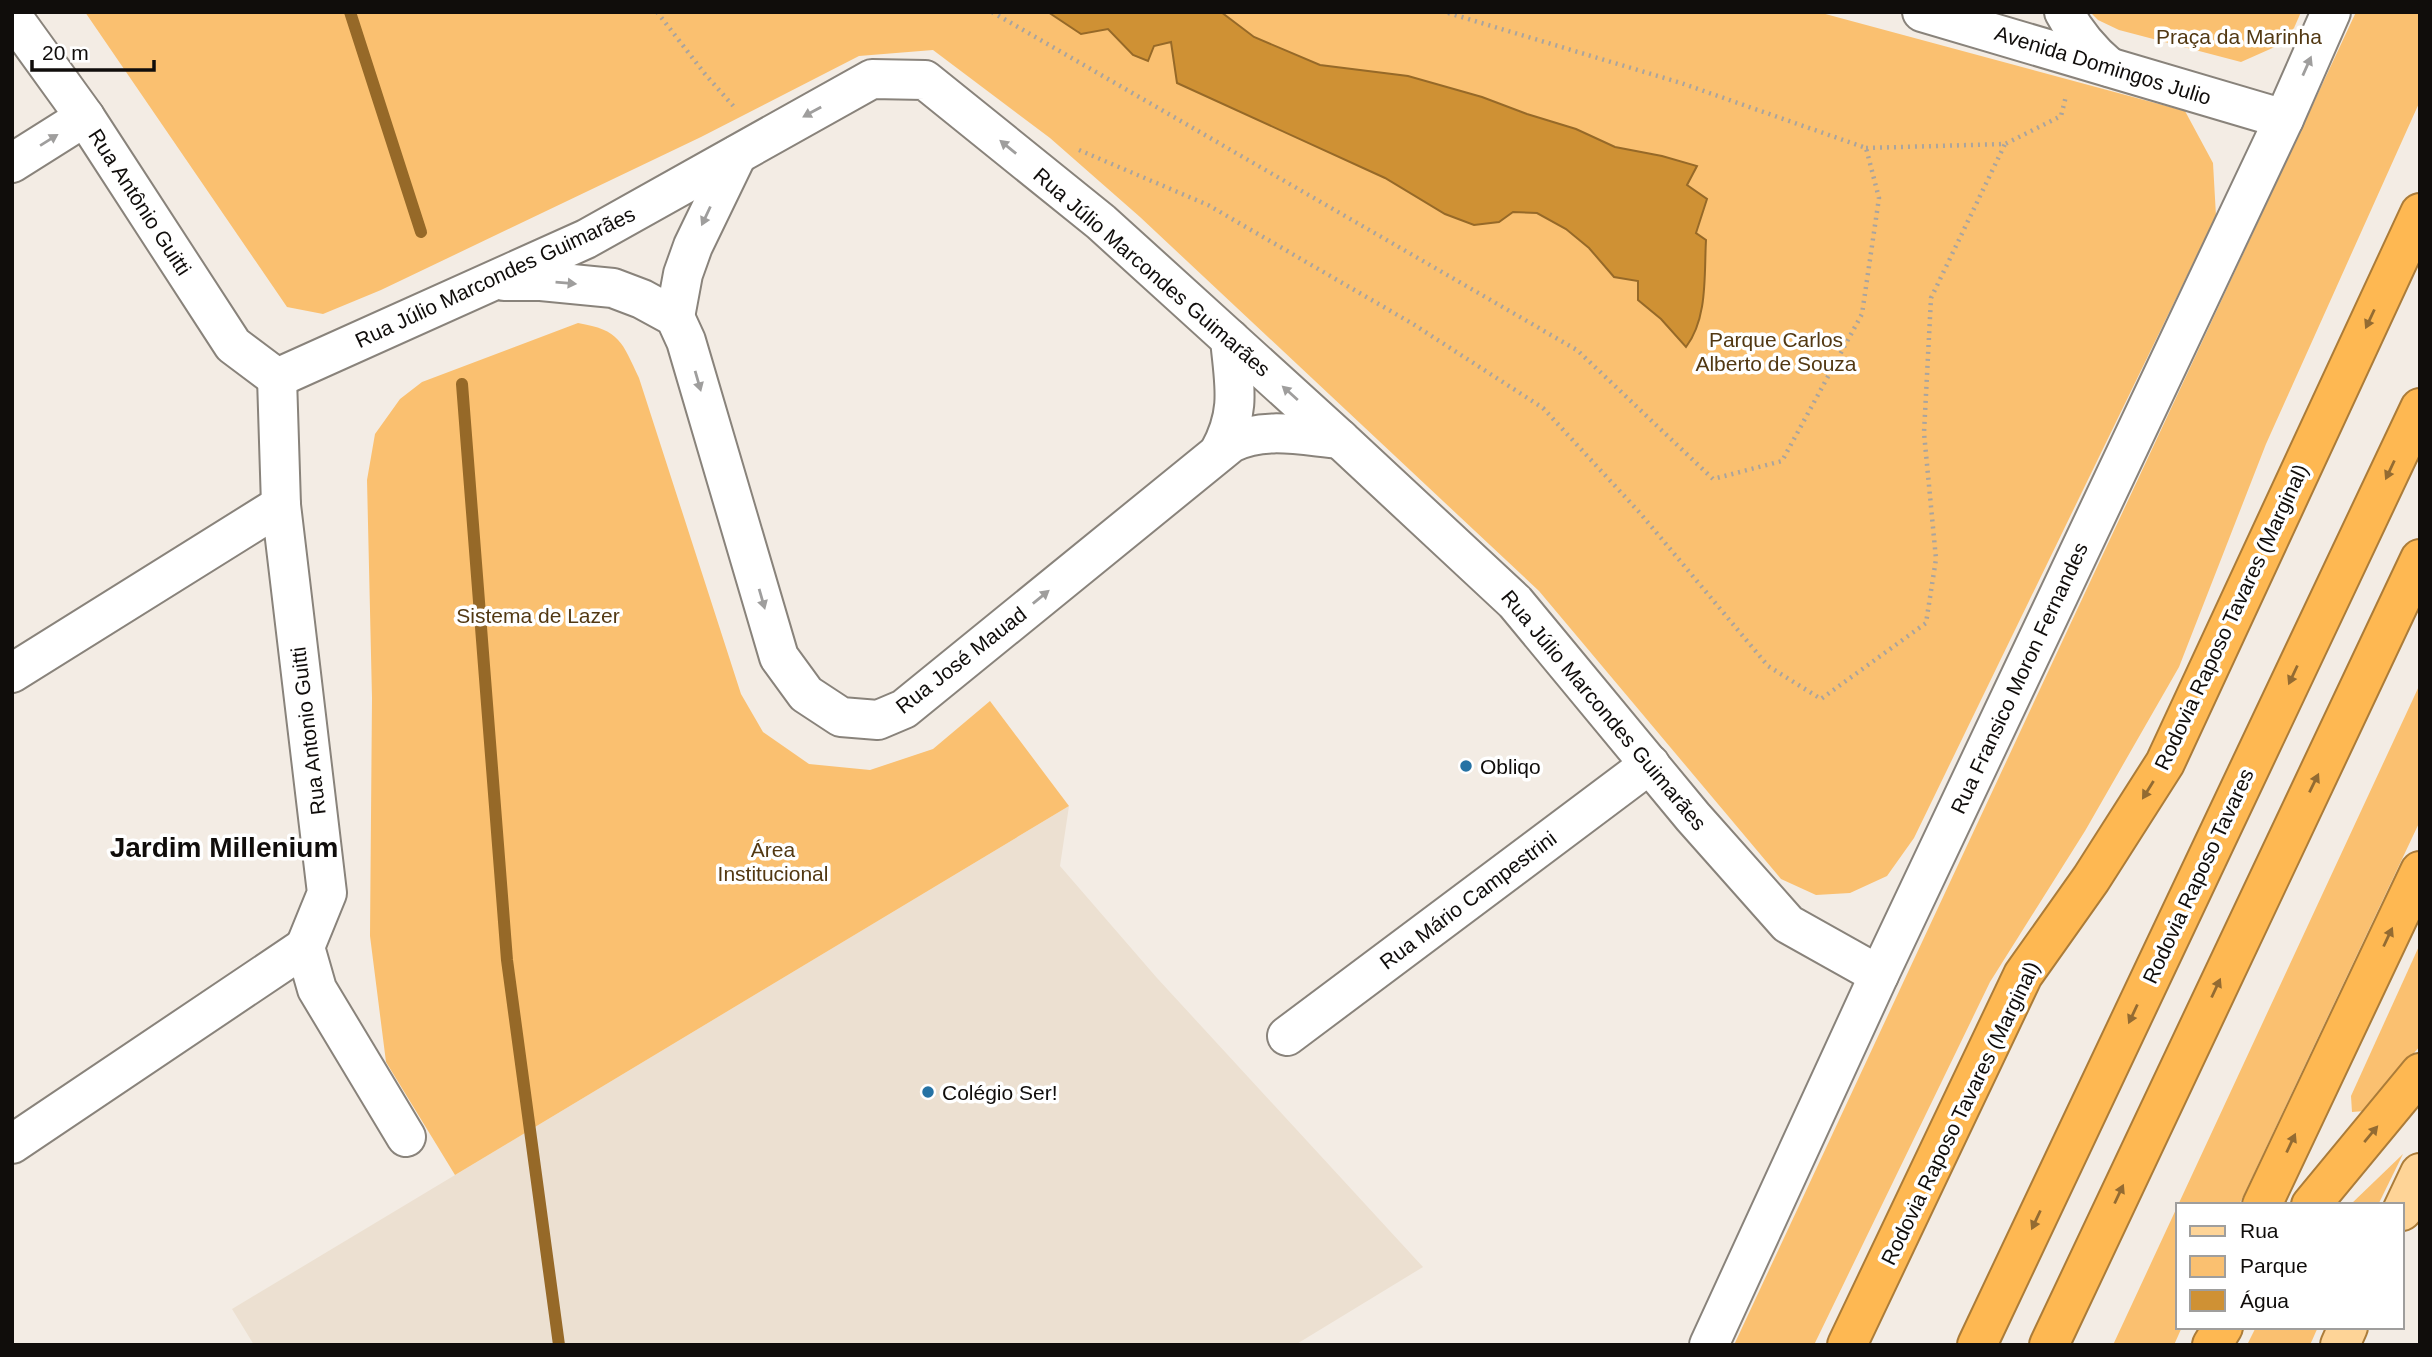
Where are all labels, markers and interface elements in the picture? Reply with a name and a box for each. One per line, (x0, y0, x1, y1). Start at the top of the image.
street label: Avenida Domingos Julio (1992, 21, 2214, 109)
park label: Praça da Marinha (2156, 25, 2322, 48)
scale bar (32, 28, 154, 72)
text: 20 m (42, 41, 89, 64)
one-way arrow (2301, 56, 2313, 76)
one-way arrow (803, 106, 822, 118)
street label: Rua Antônio Guitti (84, 125, 196, 279)
one-way arrow (39, 133, 58, 146)
one-way arrow (999, 140, 1016, 155)
street label: Rua Júlio Marcondes Guimarães (1029, 163, 1275, 381)
street label: Rua Júlio Marcondes Guimarães (352, 202, 638, 352)
one-way arrow (700, 206, 712, 226)
one-way arrow (555, 278, 577, 289)
one-way arrow (2364, 309, 2375, 329)
park label: Parque Carlos Alberto de Souza (1695, 328, 1857, 375)
one-way arrow (693, 371, 703, 392)
one-way arrow (1281, 385, 1299, 401)
one-way arrow (2385, 459, 2396, 480)
street label: Rodovia Raposo Tavares (Marginal) (2150, 461, 2312, 773)
street label: Rua Fransico Moron Fernandes (1946, 539, 2092, 817)
street label: Rua Júlio Marcondes Guimarães (1497, 585, 1711, 835)
one-way arrow (757, 589, 767, 610)
one-way arrow (1032, 589, 1050, 604)
street label: Rua José Mauad (891, 602, 1031, 718)
park label: Sistema de Lazer (456, 604, 620, 627)
street label: Rua Antonio Guitti (286, 646, 330, 816)
one-way arrow (2287, 665, 2299, 685)
place label: Obliqo (1480, 755, 1541, 778)
marker: Obliqo (1458, 758, 1474, 774)
street label: Rodovia Raposo Tavares (2138, 765, 2258, 987)
one-way arrow (2308, 773, 2320, 793)
one-way arrow (2141, 781, 2154, 800)
street label: Rua Mário Campestrini (1375, 826, 1561, 974)
district label: Jardim Millenium (110, 832, 338, 863)
park label: Área Institucional (718, 838, 828, 885)
one-way arrow (2383, 927, 2394, 947)
street label: Rodovia Raposo Tavares (Marginal) (1876, 958, 2044, 1268)
one-way arrow (2210, 978, 2222, 998)
one-way arrow (2127, 1004, 2139, 1024)
place label: Colégio Ser! (942, 1081, 1058, 1104)
marker: Colégio Ser! (920, 1084, 936, 1100)
one-way arrow (2363, 1125, 2378, 1143)
one-way arrow (2286, 1133, 2297, 1153)
one-way arrow (2114, 1184, 2125, 1204)
legend (2176, 1203, 2404, 1329)
one-way arrow (2030, 1209, 2041, 1230)
text: Rua (2240, 1219, 2279, 1242)
text: Parque (2240, 1254, 2308, 1277)
text: Água (2240, 1289, 2289, 1312)

